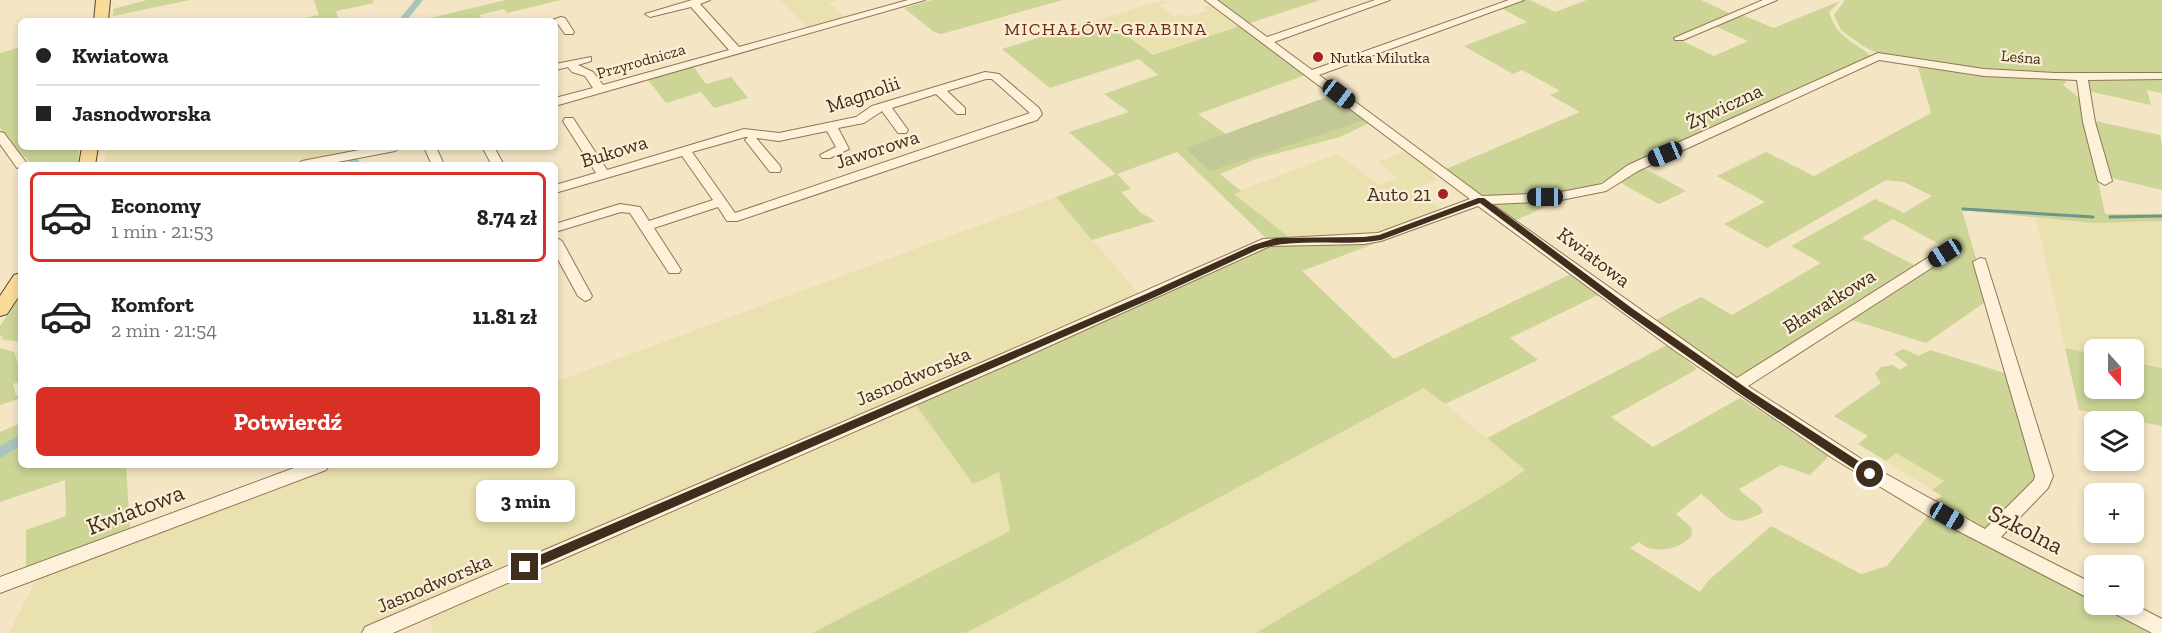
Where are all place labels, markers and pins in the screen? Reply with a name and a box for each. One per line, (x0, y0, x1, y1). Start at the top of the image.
place label: Nutka Milutka (1330, 48, 1430, 67)
marker: Nutka Milutka (1311, 50, 1325, 64)
place label: Auto 21 (1367, 182, 1431, 206)
marker: Auto 21 (1436, 187, 1450, 201)

